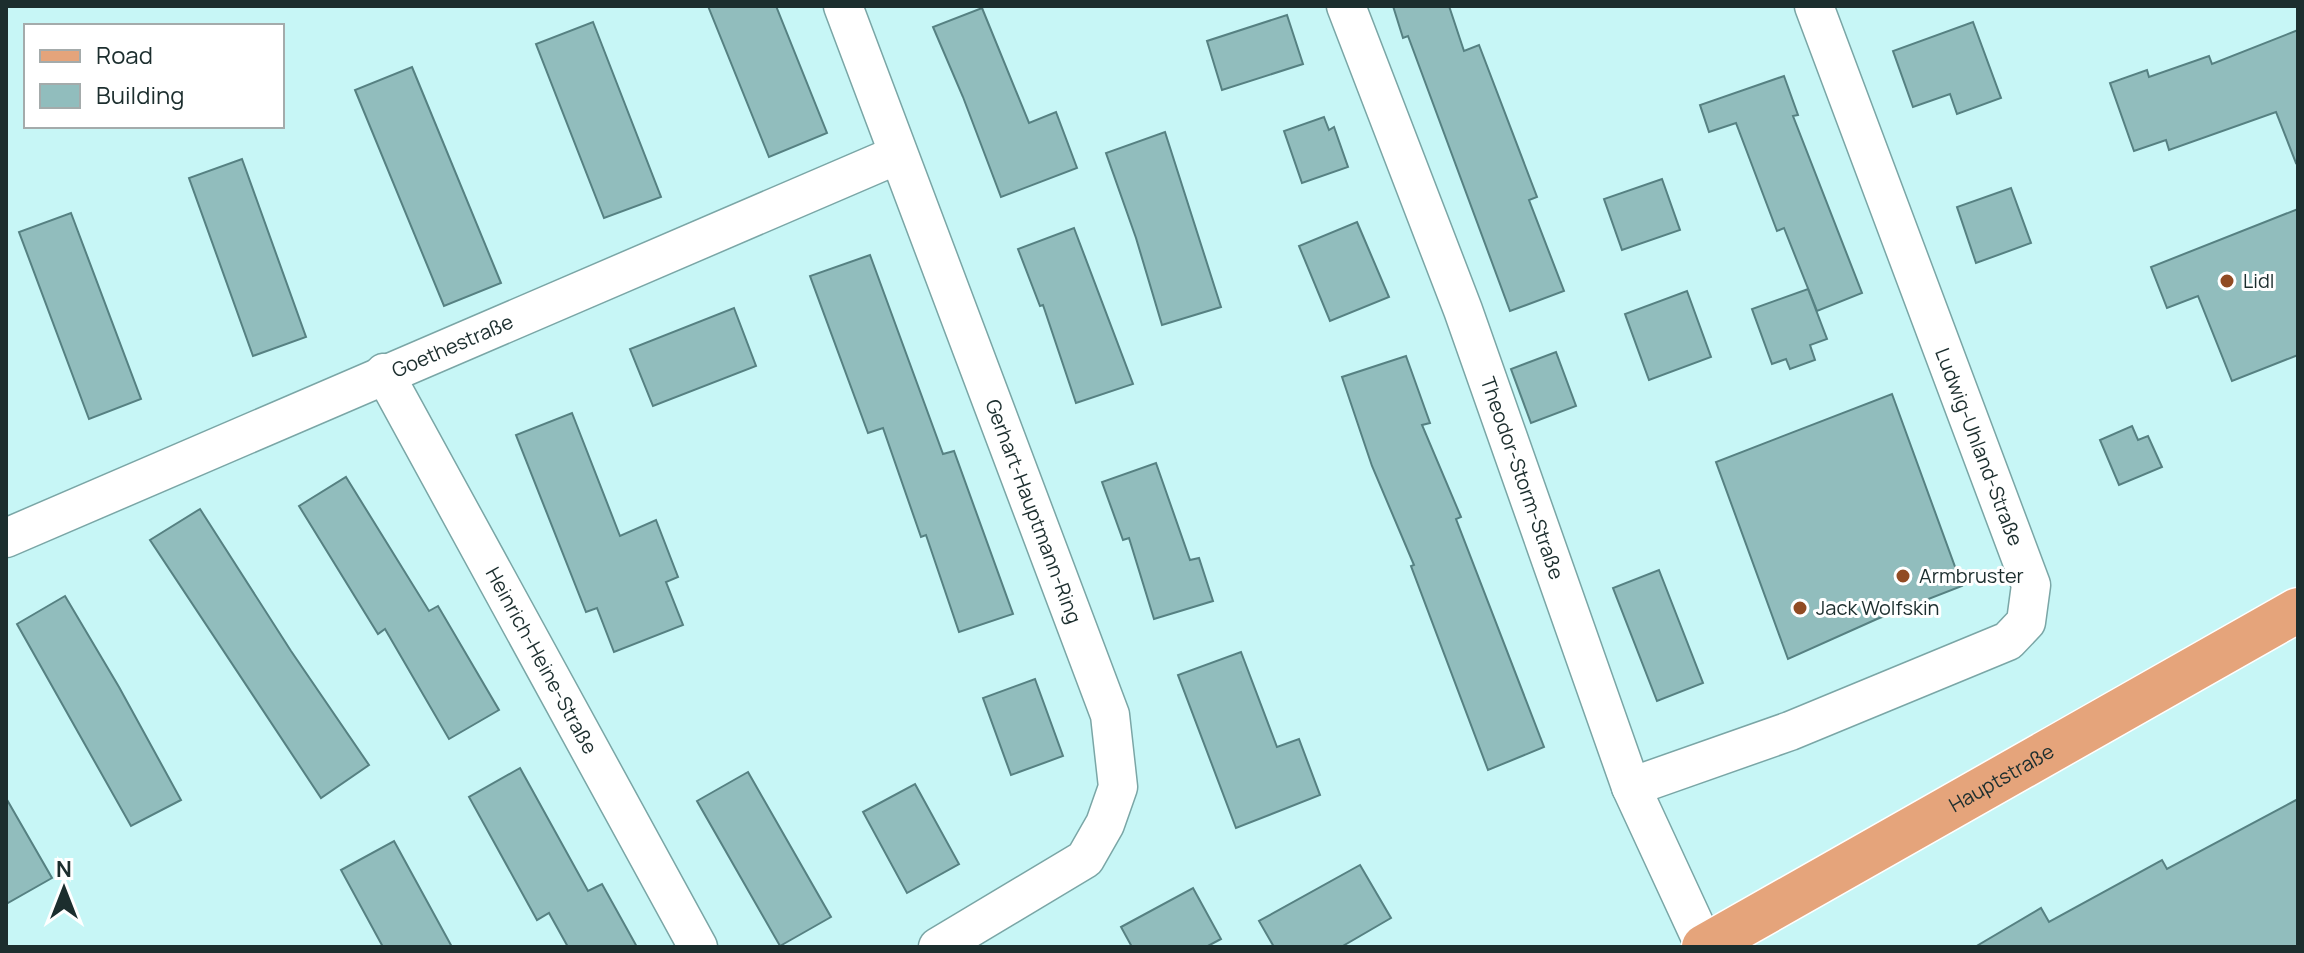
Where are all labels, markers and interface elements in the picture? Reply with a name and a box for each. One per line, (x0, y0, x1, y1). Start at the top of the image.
legend (24, 24, 284, 128)
text: Road (96, 38, 153, 71)
text: Building (96, 78, 184, 111)
place label: Lidl (2243, 267, 2274, 294)
marker: Lidl (2218, 272, 2236, 290)
street label: Goethestraße (388, 308, 517, 384)
street label: Ludwig-Uhland-Straße (1929, 344, 2030, 550)
street label: Theodor-Storm-Straße (1475, 373, 1571, 583)
street label: Gerhart-Hauptmann-Ring (979, 395, 1088, 627)
street label: Heinrich-Heine-Straße (480, 562, 604, 759)
place label: Armbruster (1919, 562, 2024, 589)
marker: Armbruster (1894, 567, 1912, 585)
place label: Jack Wolfskin (1816, 594, 1939, 621)
marker: Jack Wolfskin (1791, 599, 1809, 617)
street label: Hauptstraße (1944, 737, 2059, 818)
north arrow (24, 849, 104, 929)
text: N (56, 854, 72, 884)

